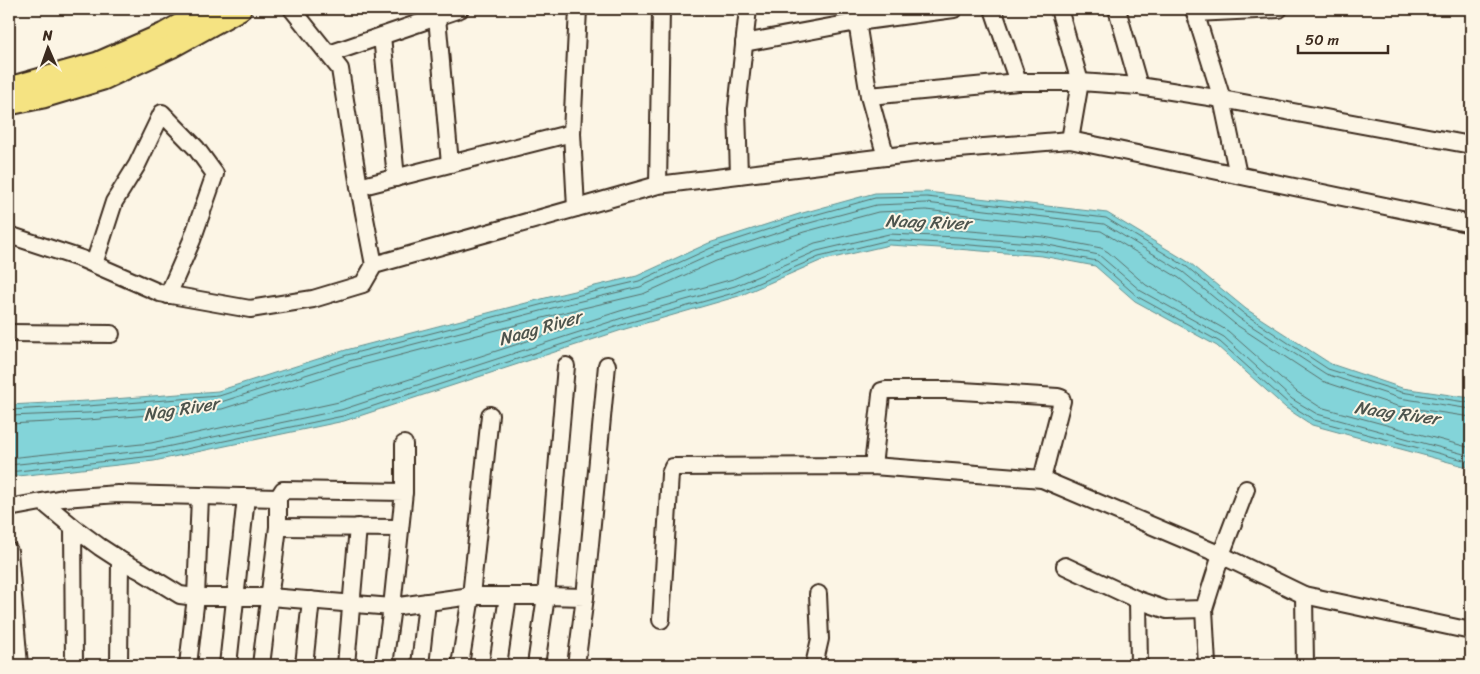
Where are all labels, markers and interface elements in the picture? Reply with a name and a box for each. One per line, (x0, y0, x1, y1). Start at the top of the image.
north arrow (22, 22, 72, 72)
scale bar (1298, 22, 1388, 54)
text: N (41, 23, 53, 48)
text: 50 m (1305, 27, 1340, 53)
water label: Naag River (885, 205, 975, 240)
water label: Naag River (495, 300, 589, 355)
water label: Nag River (141, 387, 224, 431)
water label: Naag River (1353, 391, 1445, 435)

